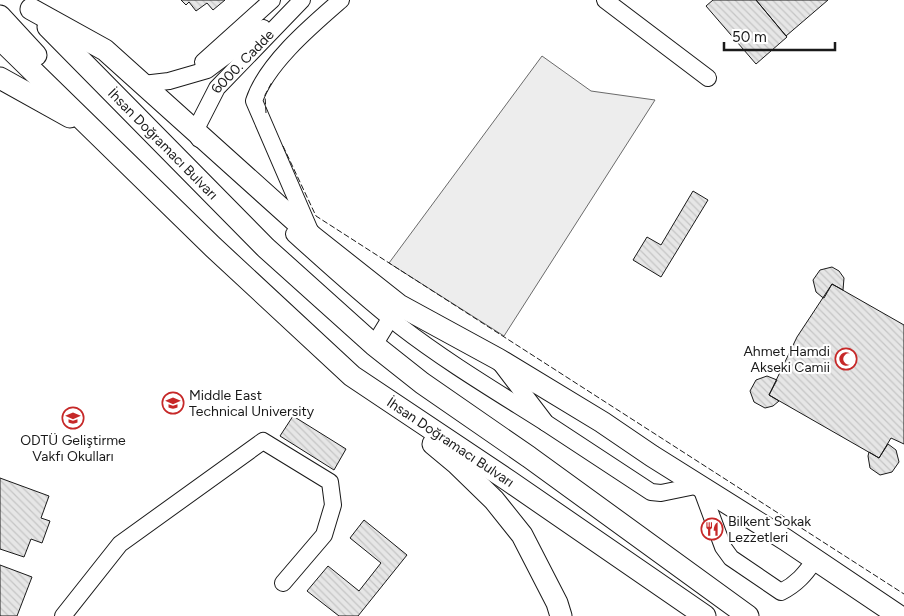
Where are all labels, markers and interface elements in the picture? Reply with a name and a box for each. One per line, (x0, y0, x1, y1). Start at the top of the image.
scale bar (724, 20, 835, 52)
street label: 6000. Cadde (208, 26, 278, 96)
text: 50 m (732, 28, 767, 46)
street label: İhsan Doğramacı Bulvarı (104, 85, 221, 203)
place label: Ahmet Hamdi Akseki Camii (743, 343, 830, 376)
mosque icon: Ahmet Hamdi Akseki Camii (834, 347, 858, 371)
place label: Middle East Technical University (189, 387, 315, 420)
school or university icon: Middle East Technical University (161, 391, 185, 415)
street label: İhsan Doğramacı Bulvarı (383, 394, 517, 491)
school or university icon: ODTÜ Geliştirme Vakfı Okulları (61, 406, 85, 430)
place label: ODTÜ Geliştirme Vakfı Okulları (20, 432, 126, 465)
place label: Bilkent Sokak Lezzetleri (728, 513, 811, 546)
restaurant icon: Bilkent Sokak Lezzetleri (700, 517, 724, 541)

